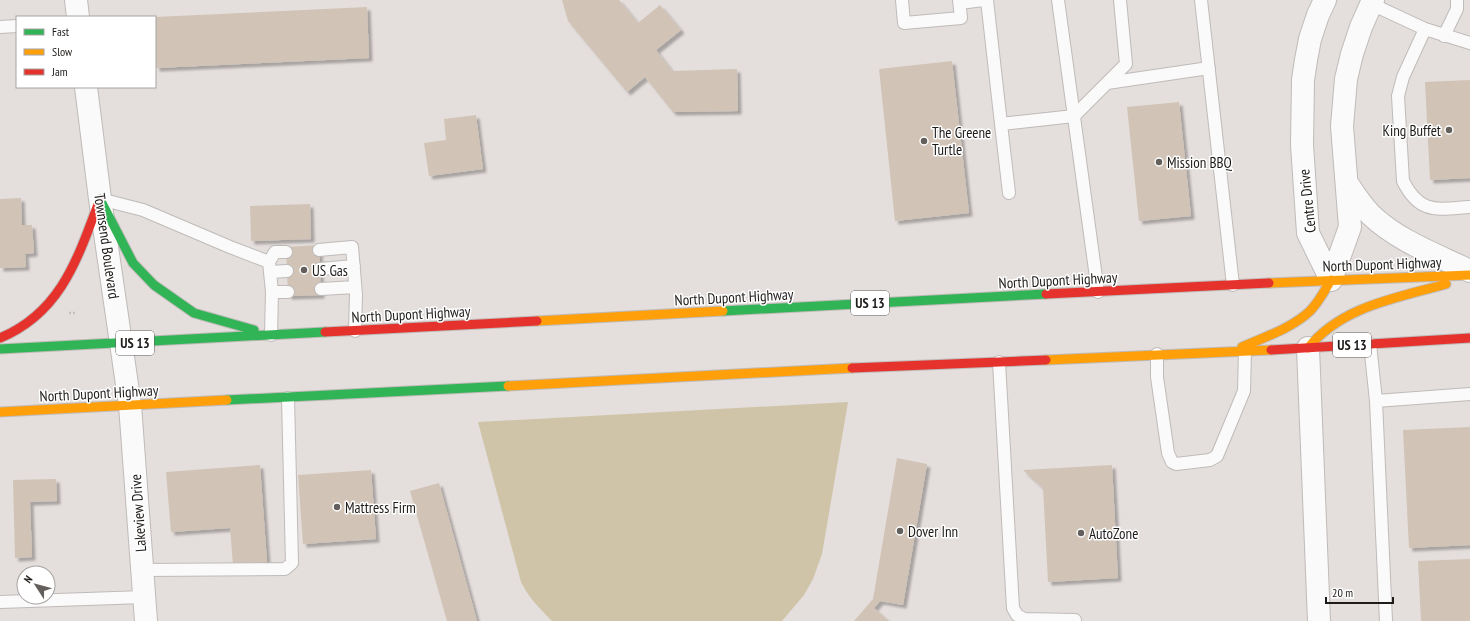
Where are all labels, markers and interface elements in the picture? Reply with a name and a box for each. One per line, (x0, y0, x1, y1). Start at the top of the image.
legend (16, 16, 156, 88)
text: Fast (52, 24, 70, 39)
text: Slow (52, 44, 73, 59)
text: Jam (51, 64, 68, 79)
place label: King Buffet (1383, 121, 1441, 140)
place label: The Greene Turtle (932, 123, 991, 159)
marker: King Buffet (1444, 125, 1454, 135)
marker: The Greene Turtle (919, 136, 929, 146)
place label: Mission BBQ (1167, 153, 1233, 172)
marker: Mission BBQ (1154, 157, 1164, 167)
street label: Centre Drive (1294, 168, 1320, 234)
street label: Townsend Boulevard (90, 192, 124, 300)
street label: North Dupont Highway (1322, 252, 1442, 276)
place label: US Gas (312, 261, 348, 280)
marker: US Gas (299, 265, 309, 275)
street label: North Dupont Highway (998, 267, 1118, 293)
street label: North Dupont Highway (674, 284, 794, 310)
road number: US 13 (851, 291, 889, 315)
street label: North Dupont Highway (351, 301, 471, 327)
road number: US 13 (116, 331, 154, 355)
road number: US 13 (1333, 333, 1371, 357)
street label: North Dupont Highway (39, 380, 159, 406)
street label: Lakeview Drive (126, 474, 150, 552)
place label: Mattress Firm (345, 498, 416, 517)
marker: Mattress Firm (332, 502, 342, 512)
place label: Dover Inn (908, 522, 958, 541)
place label: AutoZone (1089, 524, 1138, 543)
marker: Dover Inn (895, 526, 905, 536)
marker: AutoZone (1076, 528, 1086, 538)
north arrow (16, 565, 56, 605)
text: N (20, 573, 35, 586)
scale bar (1326, 579, 1393, 605)
text: 20 m (1332, 585, 1353, 600)

